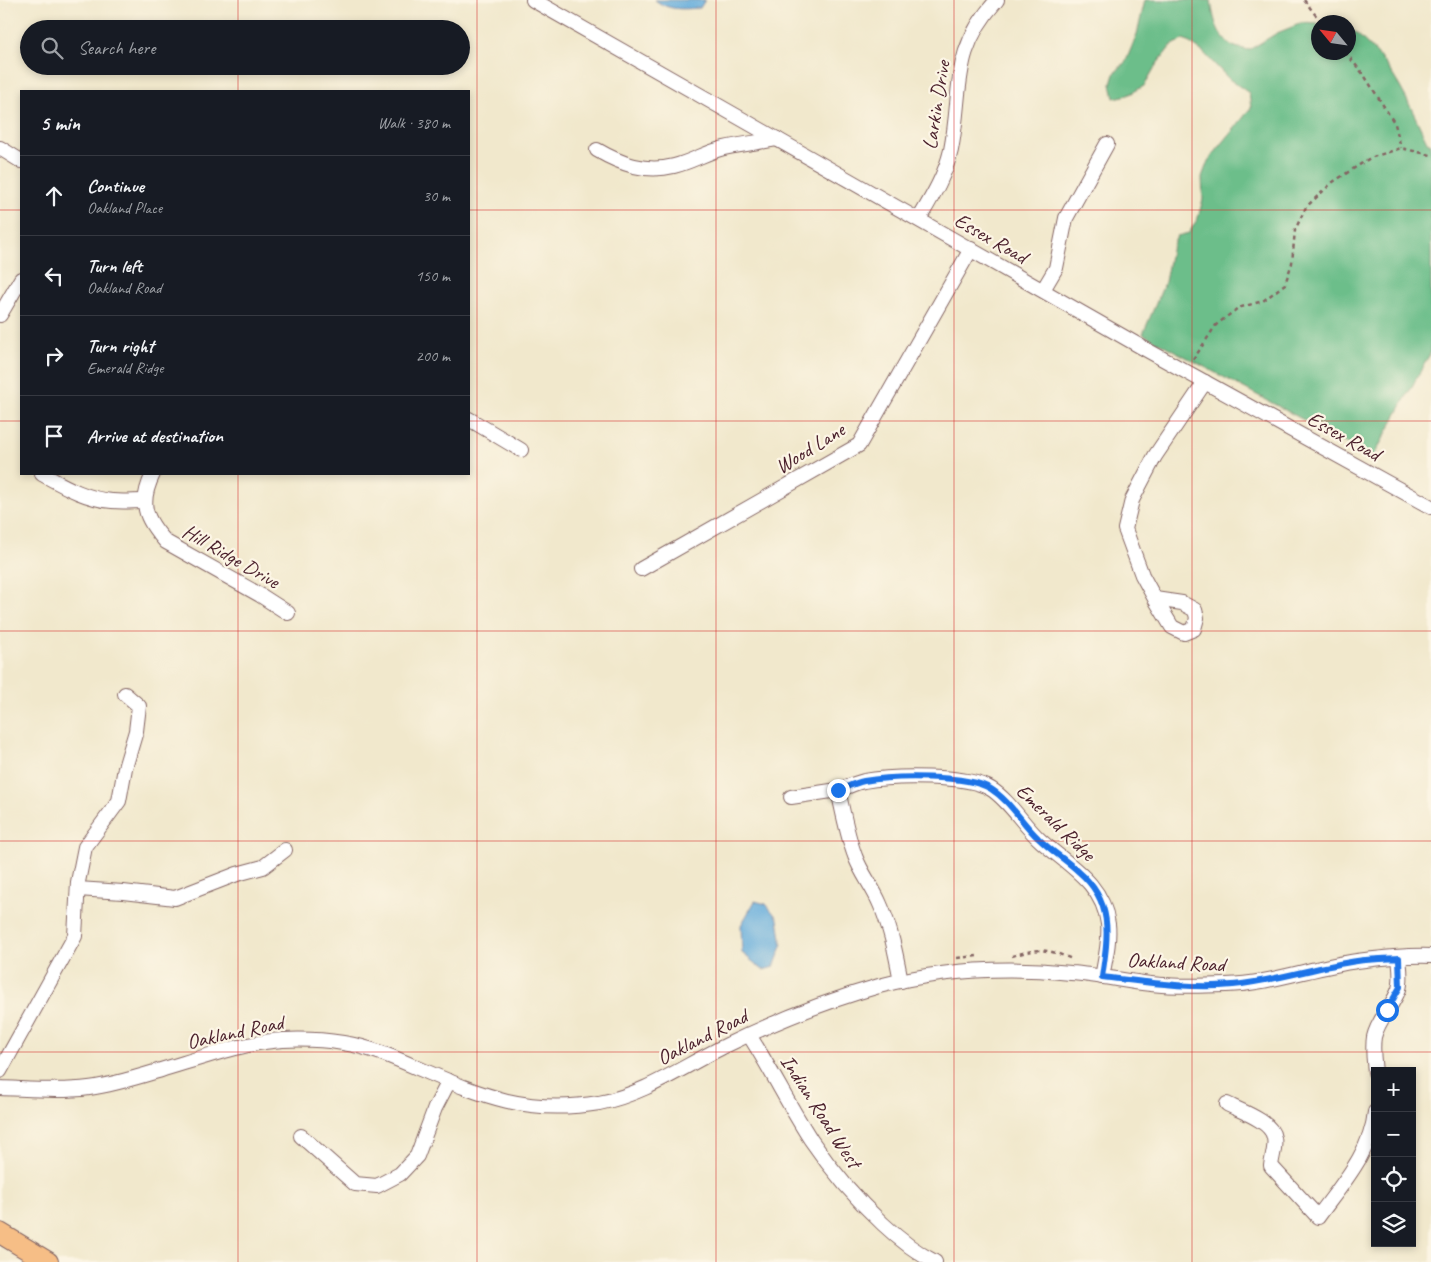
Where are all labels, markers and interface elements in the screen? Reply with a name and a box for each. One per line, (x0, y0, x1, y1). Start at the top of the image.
north arrow (1311, 15, 1356, 60)
search box (20, 20, 470, 75)
icon: search (38, 34, 66, 62)
text: Search here (78, 36, 155, 60)
street label: Larkin Drive (916, 57, 956, 151)
text: 5 min (40, 110, 80, 136)
text: Walk · 380 m (378, 113, 450, 133)
text: Continue (87, 174, 144, 198)
icon: ahead (40, 182, 68, 210)
text: 30 m (423, 186, 450, 206)
text: Oakland Place (87, 198, 162, 218)
street label: Essex Road (950, 207, 1035, 271)
text: Turn left (87, 254, 142, 278)
icon: left (40, 262, 68, 290)
text: 150 m (416, 266, 450, 286)
text: Oakland Road (87, 278, 162, 298)
text: Turn right (87, 334, 154, 358)
icon: right (40, 342, 68, 370)
text: 200 m (416, 346, 450, 366)
text: Emerald Ridge (87, 358, 163, 378)
street label: Essex Road (1303, 405, 1389, 469)
street label: Wood Lane (770, 415, 851, 479)
icon: arrive (40, 422, 68, 450)
text: Arrive at destination (87, 424, 223, 448)
street label: Hill Ridge Drive (178, 518, 285, 595)
street label: Emerald Ridge (1011, 778, 1103, 868)
route end (827, 779, 850, 802)
street label: Oakland Road (1126, 946, 1229, 978)
route start (1376, 999, 1399, 1022)
street label: Oakland Road (652, 1001, 755, 1071)
street label: Oakland Road (184, 1008, 289, 1055)
street label: Indian Road West (775, 1049, 869, 1175)
map controls (1371, 1067, 1416, 1247)
button: + (1371, 1067, 1416, 1112)
button: − (1371, 1112, 1416, 1157)
button: locate (1371, 1157, 1416, 1202)
button: layers (1371, 1202, 1416, 1247)

